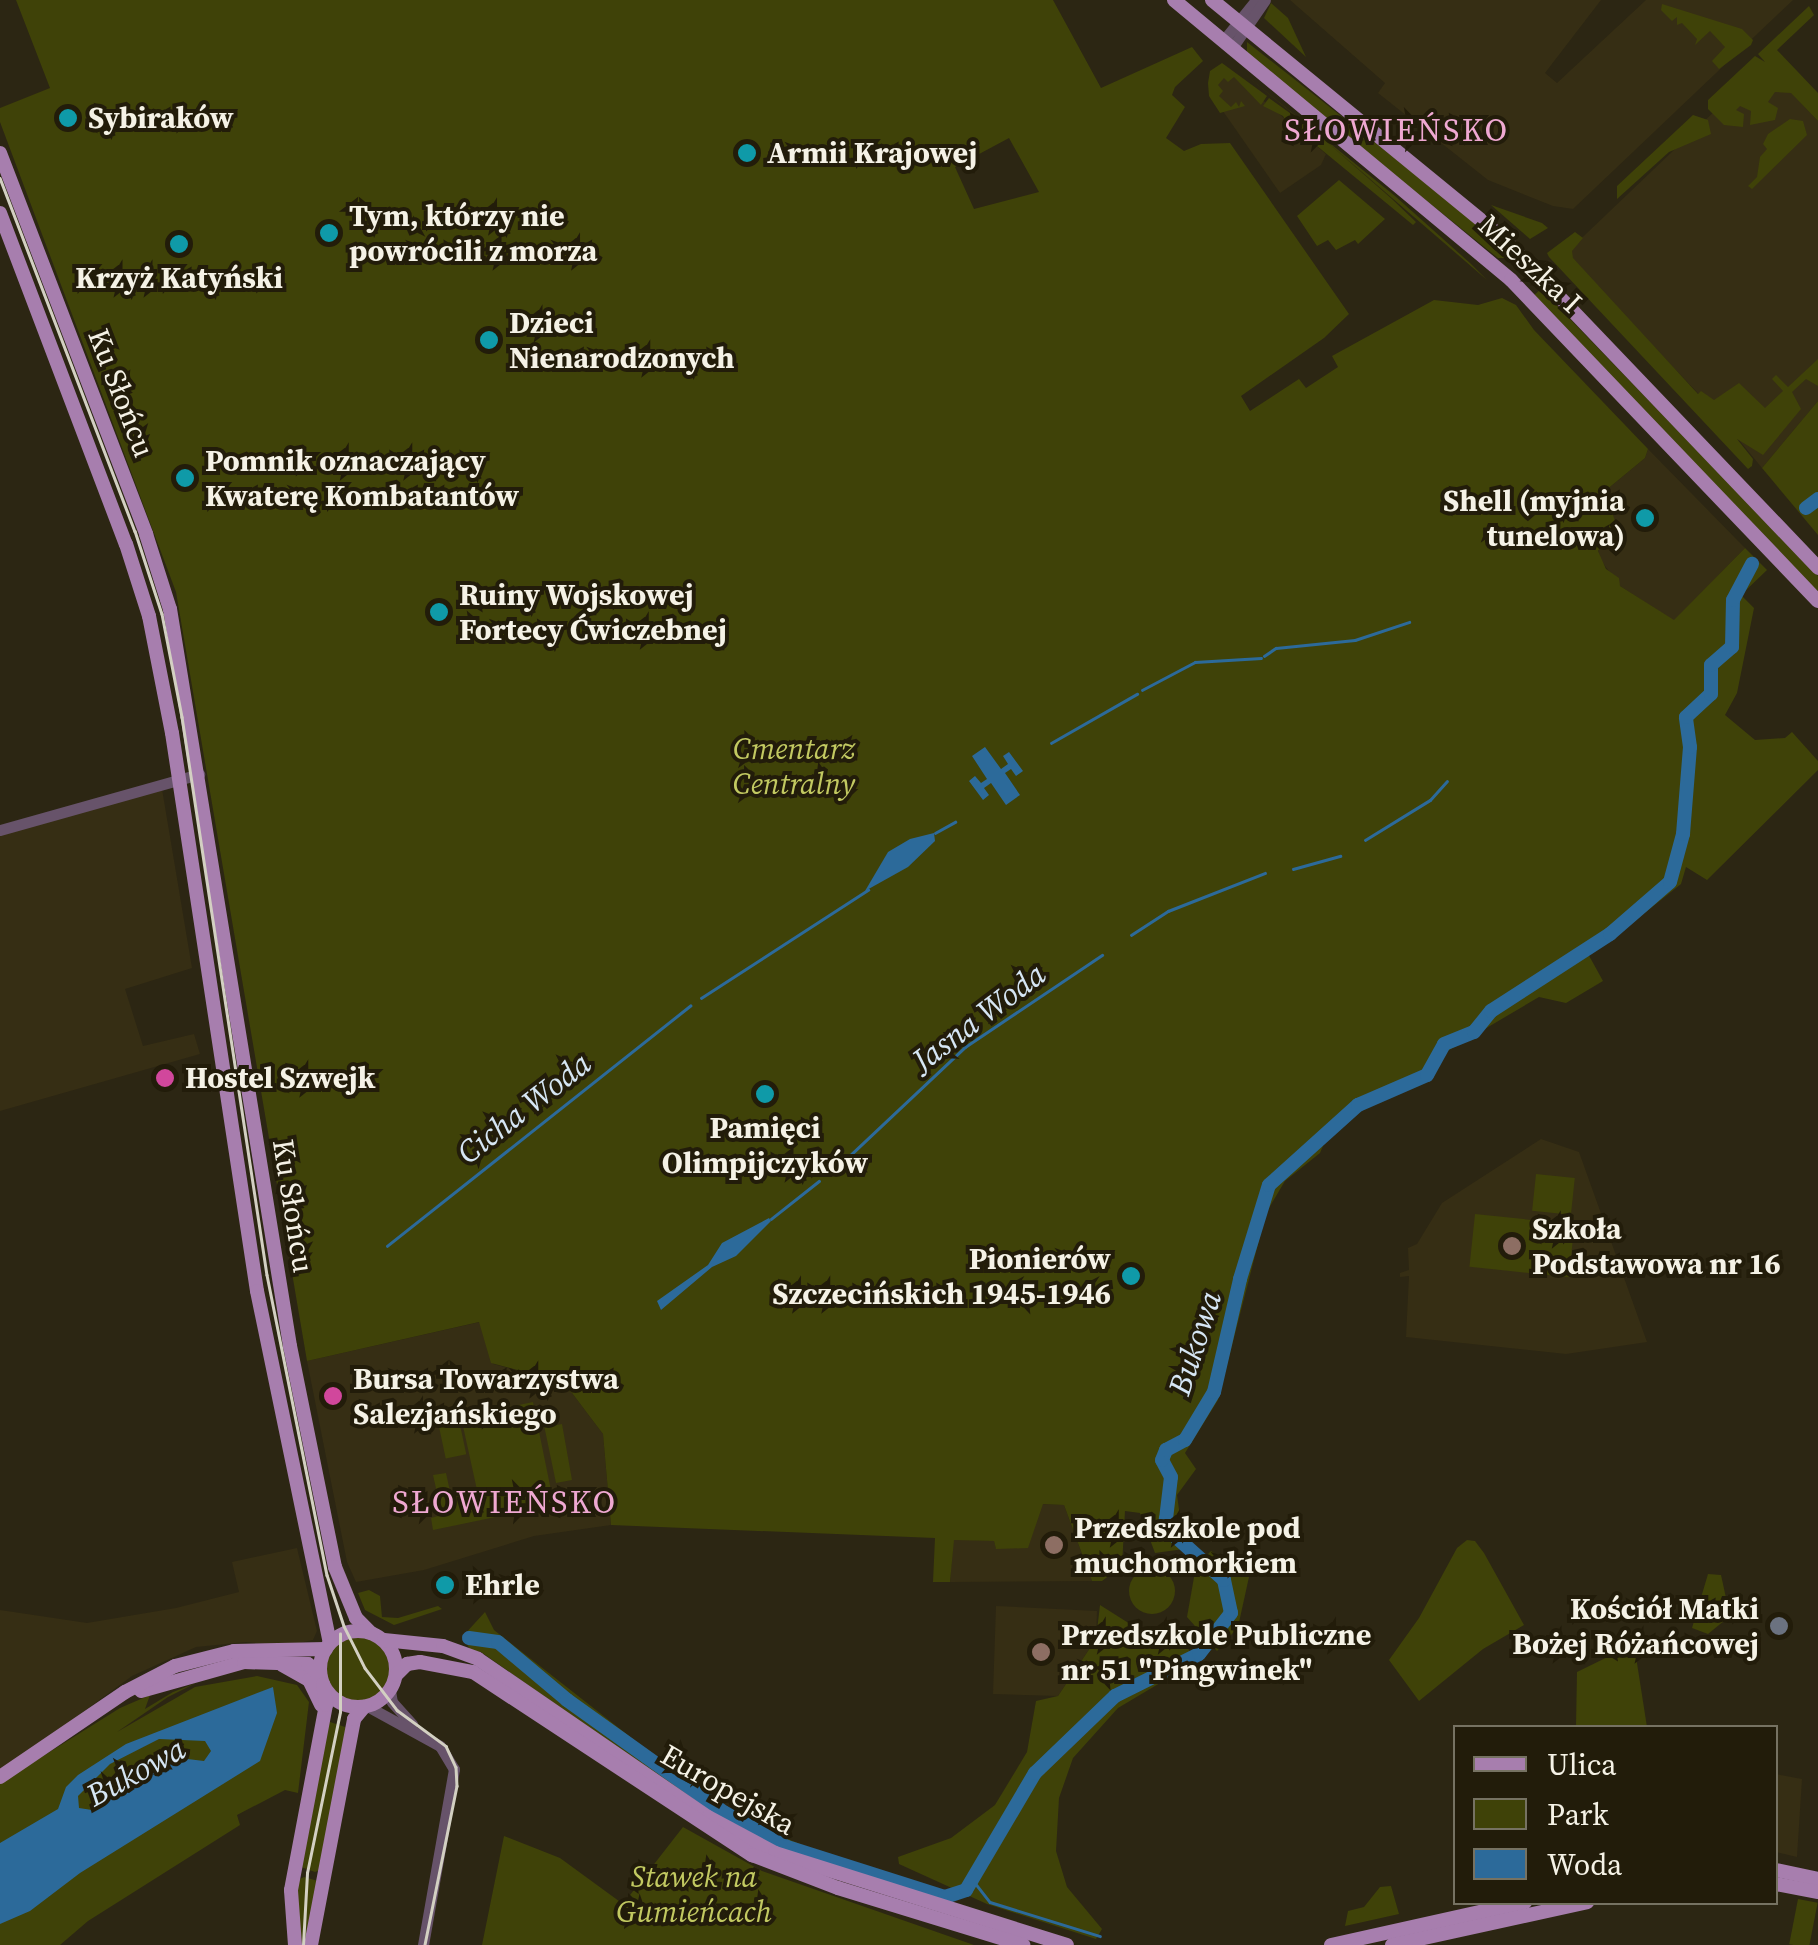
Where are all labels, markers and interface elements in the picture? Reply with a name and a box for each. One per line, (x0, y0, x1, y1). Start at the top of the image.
place label: Sybiraków (88, 100, 234, 136)
marker: Sybiraków (57, 107, 79, 129)
district label: SŁOWIEŃSKO (1284, 111, 1510, 149)
place label: Armii Krajowej (767, 135, 977, 171)
marker: Armii Krajowej (736, 142, 758, 164)
place label: Tym, którzy nie powrócili z morza (349, 198, 597, 268)
street label: Mieszka I (1471, 207, 1589, 321)
marker: Tym, którzy nie powrócili z morza (318, 222, 340, 244)
marker: Krzyż Katyński (168, 233, 190, 255)
place label: Krzyż Katyński (75, 260, 283, 296)
place label: Dzieci Nienarodzonych (509, 305, 734, 376)
street label: Ku Słońcu (80, 324, 162, 462)
marker: Dzieci Nienarodzonych (478, 329, 500, 351)
place label: Pomnik oznaczający Kwaterę Kombatantów (205, 443, 519, 514)
marker: Pomnik oznaczający Kwaterę Kombatantów (174, 467, 196, 489)
place label: Shell (myjnia tunelowa) (1443, 483, 1625, 554)
marker: Shell (myjnia tunelowa) (1634, 507, 1656, 529)
place label: Ruiny Wojskowej Fortecy Ćwiczebnej (459, 577, 727, 648)
marker: Ruiny Wojskowej Fortecy Ćwiczebnej (428, 601, 450, 623)
park label: Cmentarz Centralny (733, 731, 855, 802)
water label: Jasna Woda (905, 955, 1053, 1079)
water label: Cicha Woda (450, 1044, 598, 1172)
place label: Hostel Szwejk (185, 1060, 375, 1096)
marker: Hostel Szwejk (154, 1067, 176, 1089)
marker: Pamięci Olimpijczyków (754, 1083, 776, 1105)
place label: Pamięci Olimpijczyków (662, 1110, 868, 1180)
street label: Ku Słońcu (265, 1137, 321, 1275)
place label: Szkoła Podstawowa nr 16 (1532, 1211, 1781, 1282)
marker: Szkoła Podstawowa nr 16 (1501, 1235, 1523, 1257)
place label: Pionierów Szczecińskich 1945-1946 (772, 1241, 1111, 1312)
marker: Pionierów Szczecińskich 1945-1946 (1120, 1265, 1142, 1287)
water label: Bukowa (1160, 1286, 1230, 1400)
place label: Bursa Towarzystwa Salezjańskiego (353, 1361, 619, 1432)
marker: Bursa Towarzystwa Salezjańskiego (322, 1385, 344, 1407)
district label: SŁOWIEŃSKO (392, 1483, 618, 1521)
place label: Przedszkole pod muchomorkiem (1074, 1510, 1301, 1580)
marker: Przedszkole pod muchomorkiem (1043, 1534, 1065, 1556)
place label: Ehrle (465, 1567, 540, 1603)
marker: Ehrle (434, 1574, 456, 1596)
place label: Kościół Matki Bożej Różańcowej (1512, 1591, 1759, 1662)
marker: Kościół Matki Bożej Różańcowej (1768, 1615, 1790, 1637)
place label: Przedszkole Publiczne nr 51 "Pingwinek" (1061, 1617, 1371, 1688)
marker: Przedszkole Publiczne nr 51 "Pingwinek" (1030, 1641, 1052, 1663)
legend (1453, 1725, 1778, 1905)
water label: Bukowa (80, 1729, 192, 1815)
street label: Europejska (654, 1737, 802, 1843)
text: Ulica (1547, 1744, 1617, 1785)
text: Park (1547, 1794, 1609, 1835)
text: Woda (1547, 1844, 1622, 1885)
park label: Stawek na Gumieńcach (616, 1859, 772, 1930)

